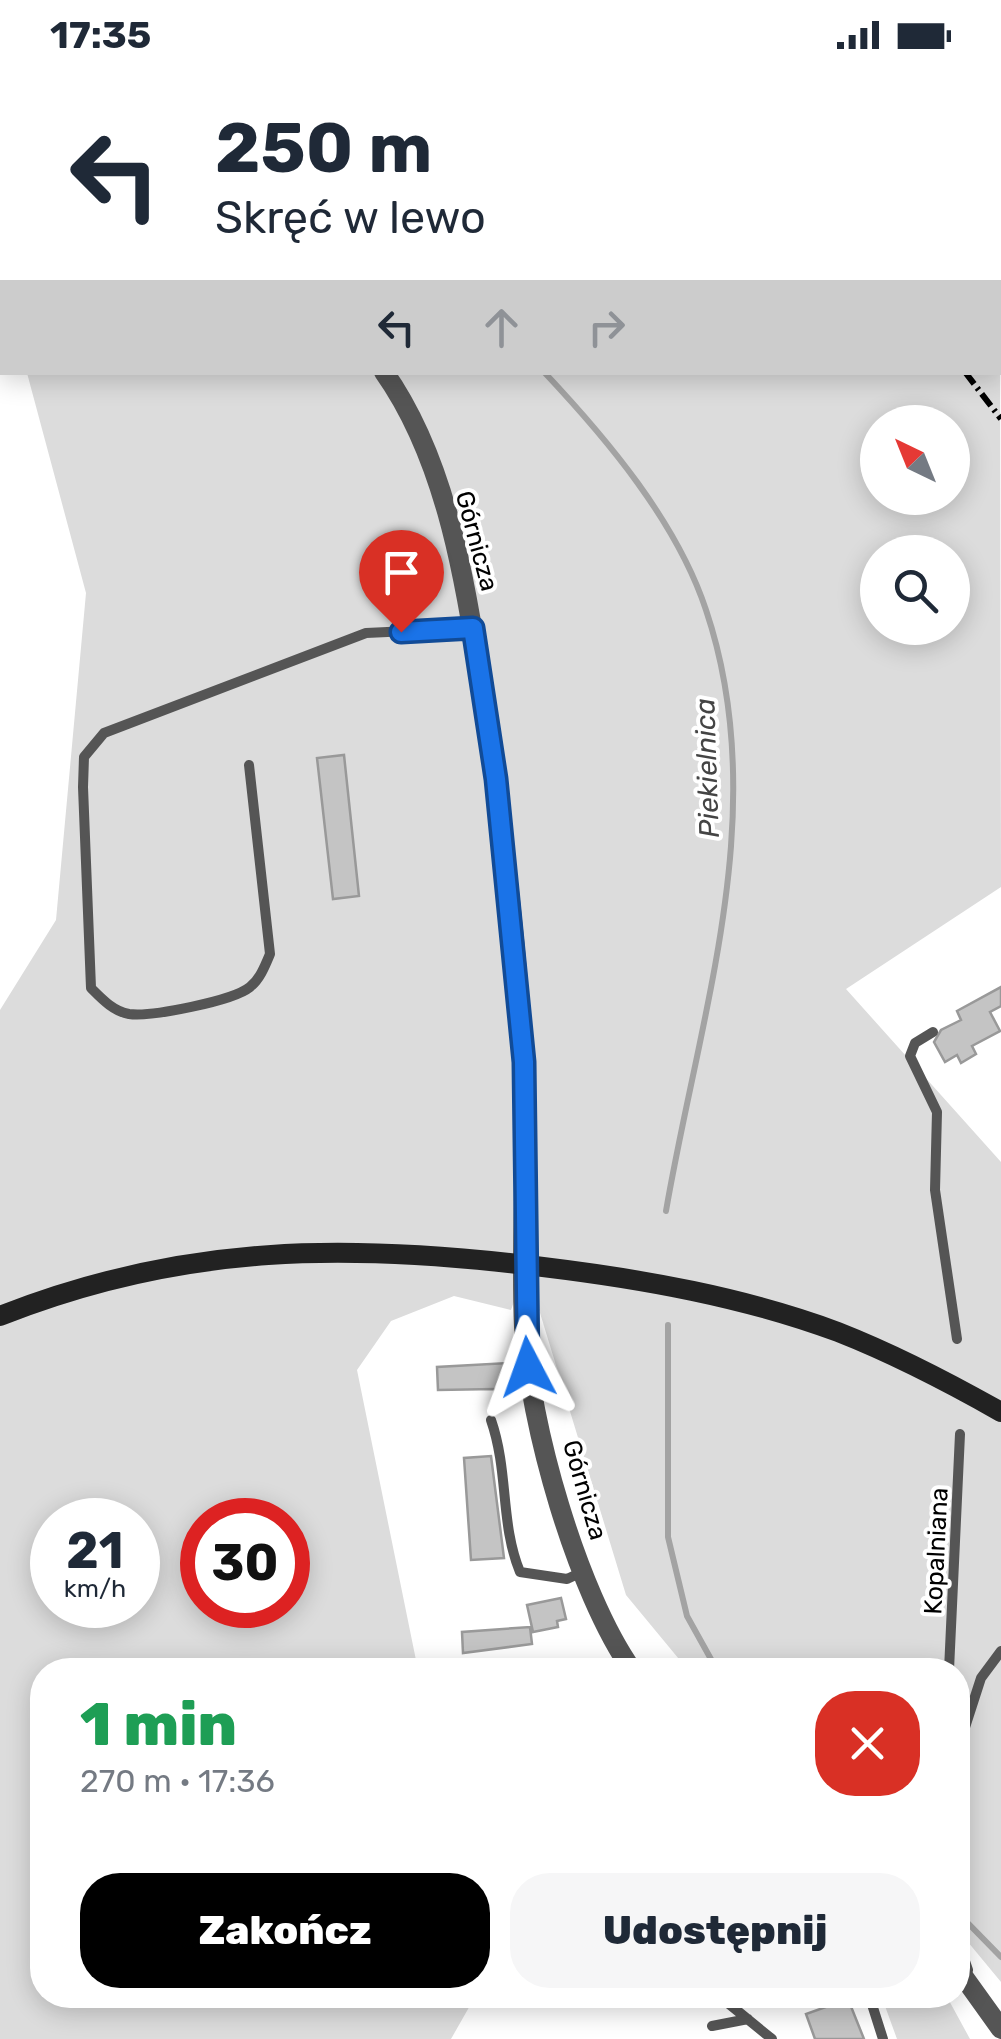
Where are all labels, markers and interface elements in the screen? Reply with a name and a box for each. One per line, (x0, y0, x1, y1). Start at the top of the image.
text: 17:35 (50, 12, 151, 58)
text: 250 m (215, 107, 432, 190)
icon: left (50, 110, 180, 240)
text: Skręć w lewo (215, 191, 486, 244)
icon: left (369, 300, 424, 355)
icon: ahead (474, 300, 529, 355)
icon: right (579, 300, 634, 355)
north arrow (860, 405, 970, 515)
map controls (860, 405, 970, 645)
street label: Górnicza (450, 488, 504, 594)
pin (359, 530, 444, 633)
button: search (860, 535, 970, 645)
icon: arrive (374, 545, 429, 600)
water label: Piekielnica (688, 698, 726, 838)
position arrow (476, 1315, 580, 1419)
street label: Górnicza (557, 1437, 613, 1543)
street label: Kopalniana (918, 1487, 954, 1615)
speed limit sign: 30 (180, 1498, 310, 1628)
text: 21 (66, 1521, 124, 1581)
text: km/h (64, 1574, 126, 1603)
text: 1 min (80, 1689, 237, 1760)
button: close (815, 1691, 920, 1796)
text: 270 m · 17:36 (80, 1762, 275, 1800)
button: Zakończ (80, 1873, 490, 1988)
button: Udostępnij (510, 1873, 920, 1988)

